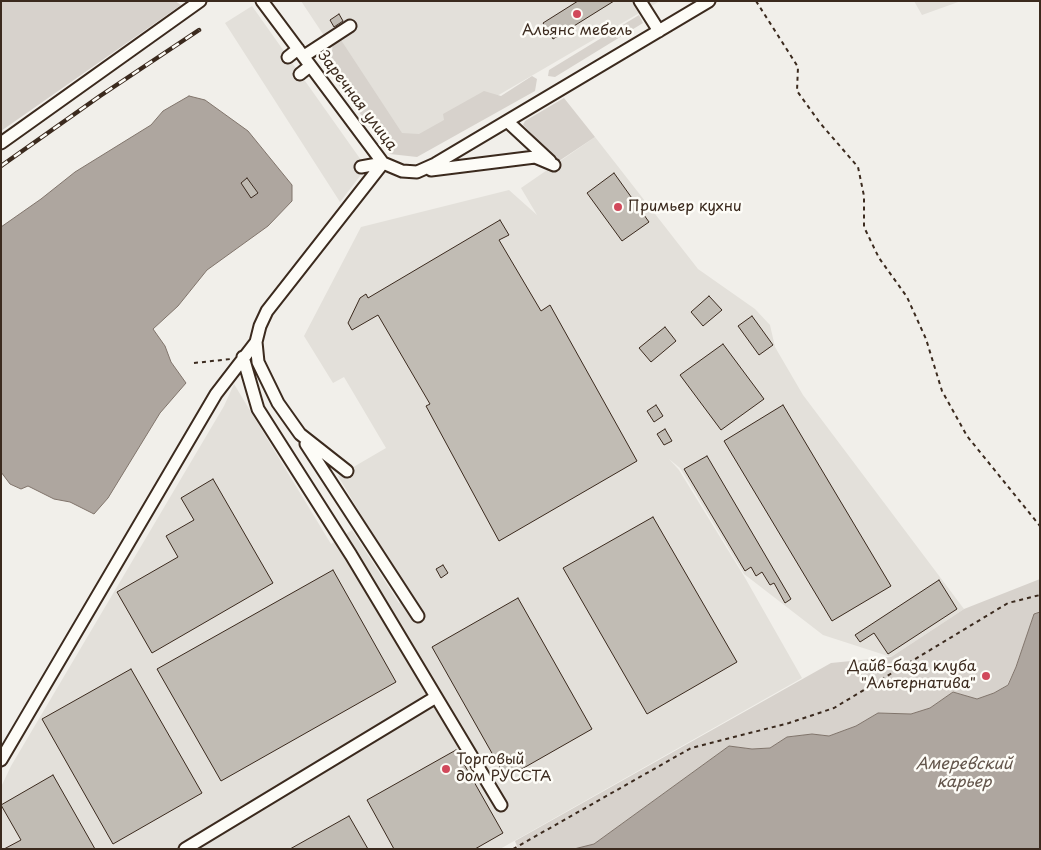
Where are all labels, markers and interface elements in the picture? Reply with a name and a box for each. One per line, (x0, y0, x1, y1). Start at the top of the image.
marker: Альянс мебель (571, 8, 583, 20)
place label: Альянс мебель (522, 22, 632, 40)
street label: Заречная улица (314, 47, 400, 155)
place label: Примьер кухни (628, 198, 742, 216)
marker: Примьер кухни (612, 201, 624, 213)
place label: Дайв-база клуба "Альтернатива" (847, 658, 976, 693)
marker: Дайв-база клуба "Альтернатива" (980, 670, 992, 682)
place label: Торговый дом РУССТА (456, 751, 552, 786)
water label: Амеревский карьер (916, 755, 1012, 793)
marker: Торговый дом РУССТА (440, 763, 452, 775)

